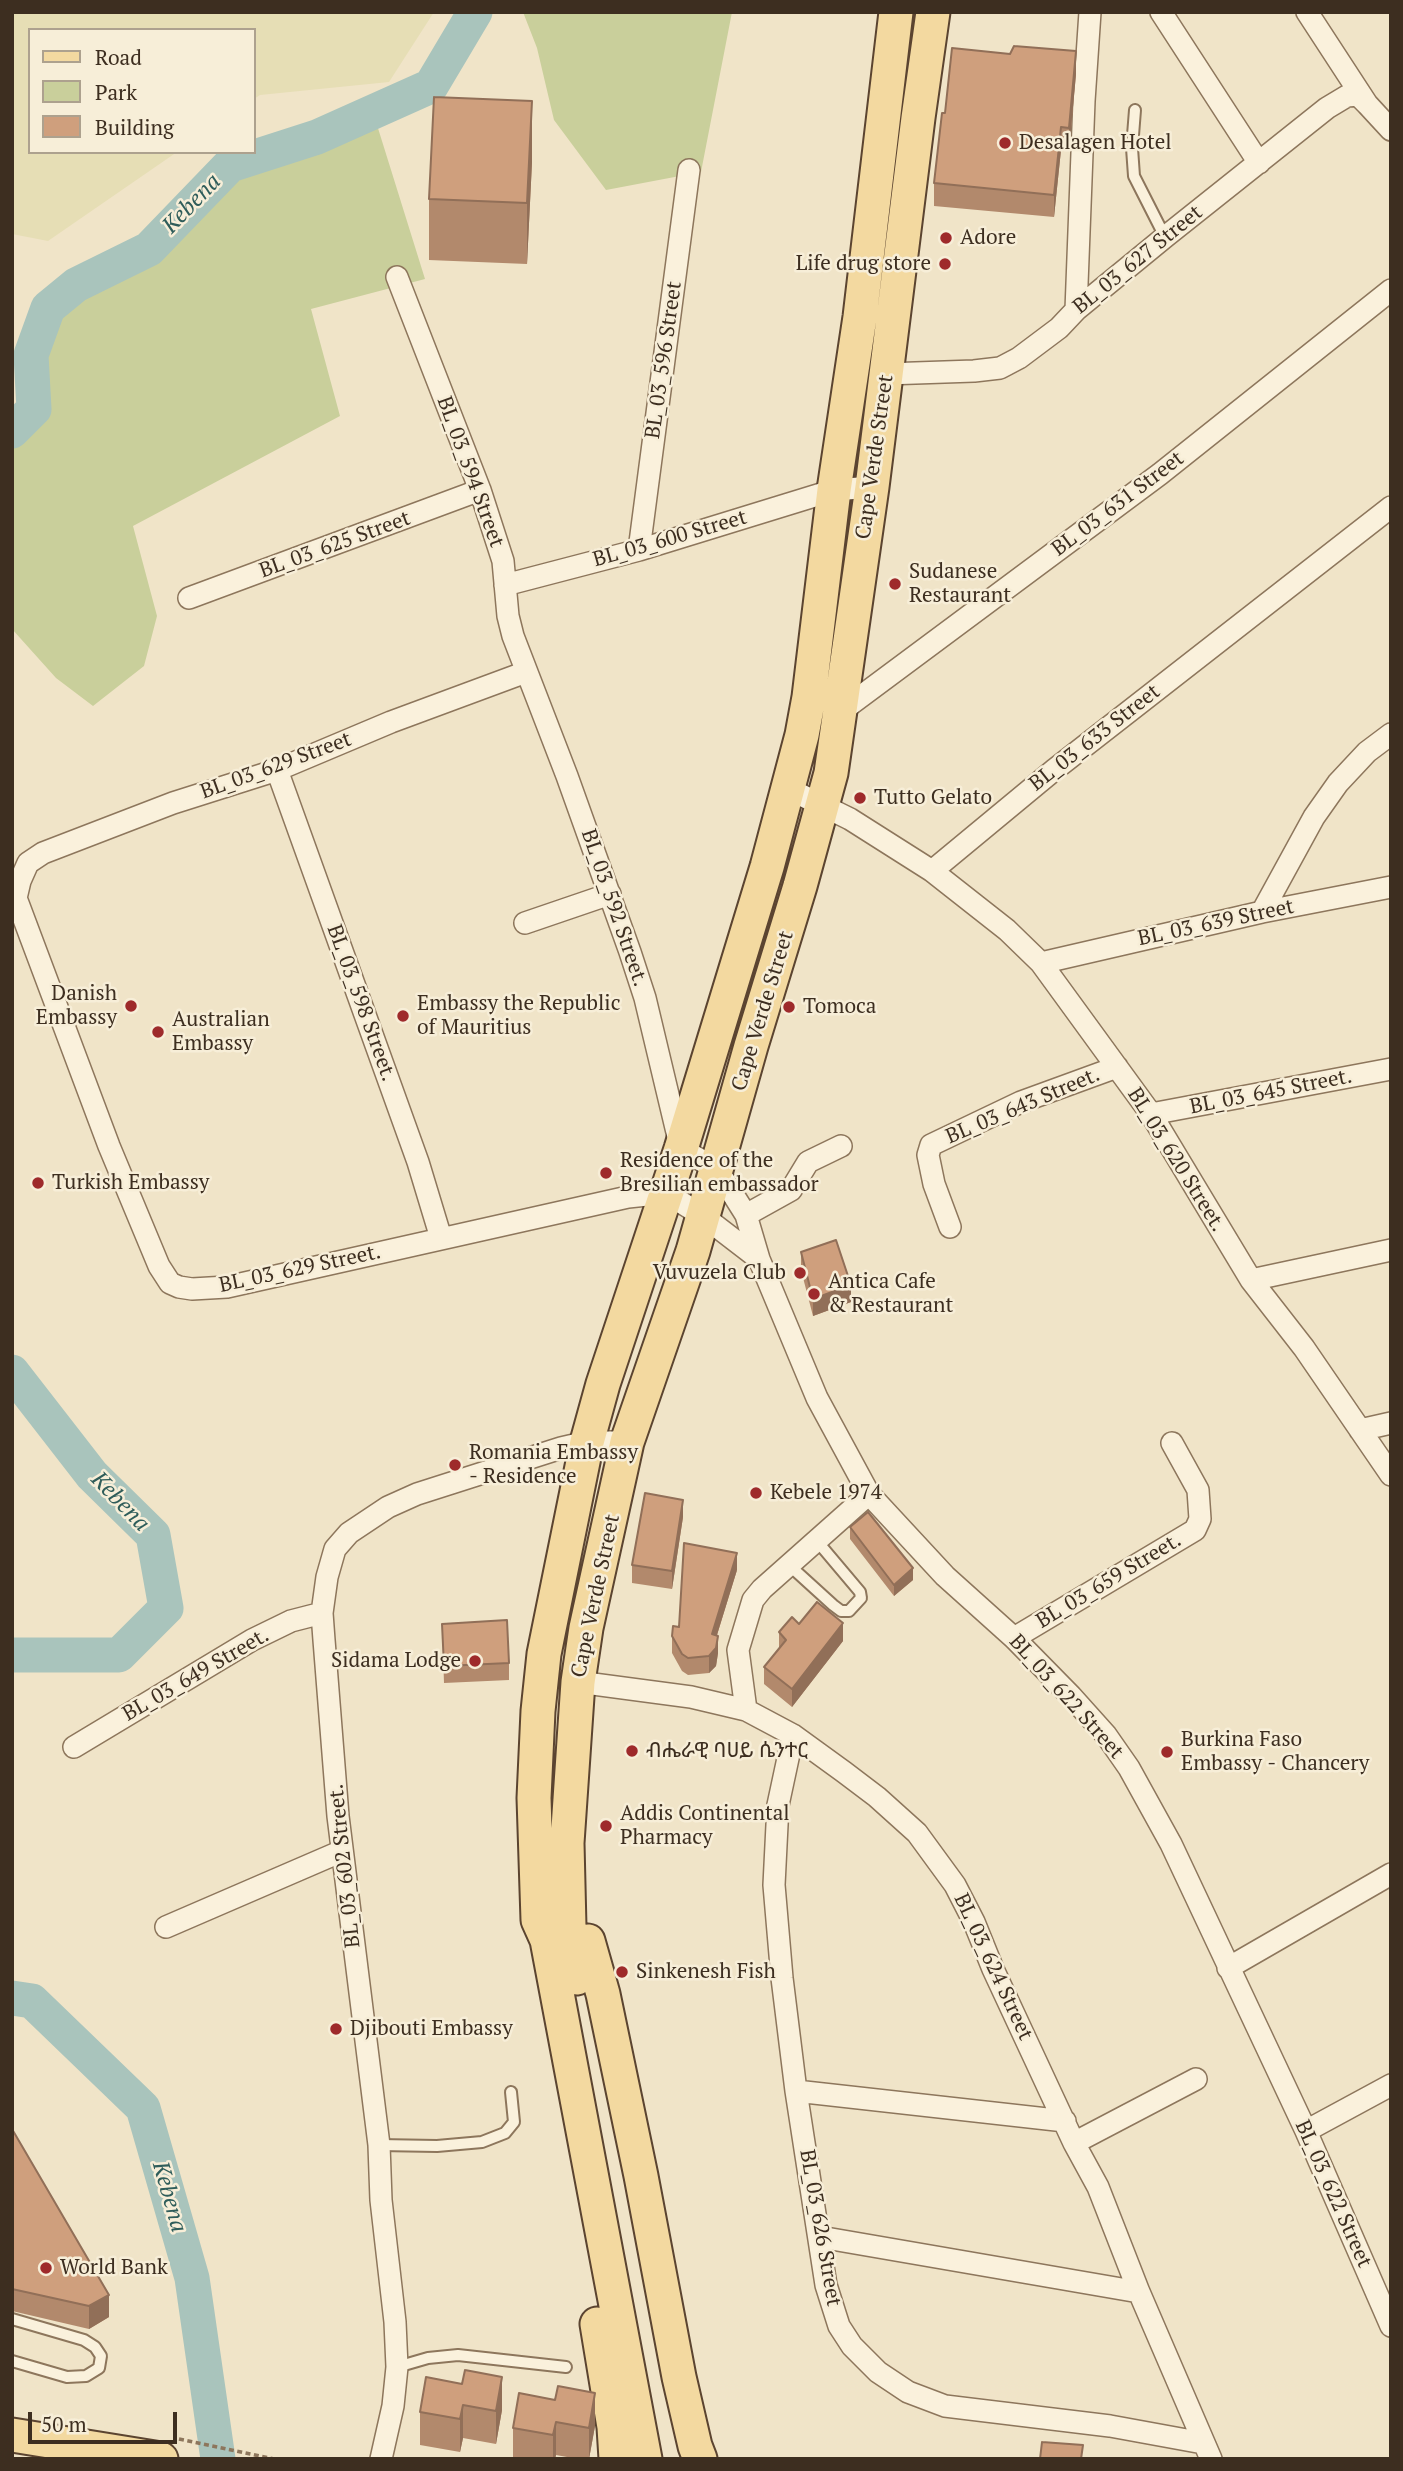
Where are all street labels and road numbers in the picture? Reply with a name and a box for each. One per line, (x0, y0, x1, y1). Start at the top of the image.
street label: BL_03_627 Street (1068, 200, 1208, 320)
street label: BL_03_596 Street (640, 280, 688, 440)
street label: Cape Verde Street (851, 373, 899, 541)
street label: BL_03_594 Street (431, 393, 509, 551)
street label: BL_03_631 Street (1047, 446, 1189, 562)
street label: BL_03_600 Street (590, 505, 750, 573)
street label: BL_03_625 Street (256, 506, 414, 584)
street label: BL_03_633 Street (1025, 679, 1165, 797)
street label: BL_03_629 Street (197, 727, 355, 805)
street label: BL_03_592 Street. (575, 826, 653, 990)
street label: BL_03_639 Street (1136, 894, 1296, 952)
street label: BL_03_598 Street. (321, 921, 401, 1085)
street label: Cape Verde Street (727, 928, 799, 1094)
street label: BL_03_643 Street. (942, 1062, 1104, 1150)
street label: BL_03_645 Street. (1188, 1064, 1354, 1120)
street label: BL_03_620 Street. (1122, 1084, 1230, 1236)
street label: BL_03_629 Street. (217, 1240, 383, 1298)
street label: Cape Verde Street (566, 1512, 626, 1680)
street label: BL_03_659 Street. (1032, 1528, 1186, 1634)
street label: BL_03_649 Street. (118, 1623, 274, 1727)
street label: BL_03_622 Street (1004, 1630, 1128, 1764)
street label: BL_03_602 Street. (324, 1783, 366, 1949)
street label: BL_03_624 Street (948, 1890, 1038, 2044)
street label: BL_03_622 Street (1289, 2116, 1377, 2272)
street label: BL_03_626 Street (794, 2148, 846, 2308)

